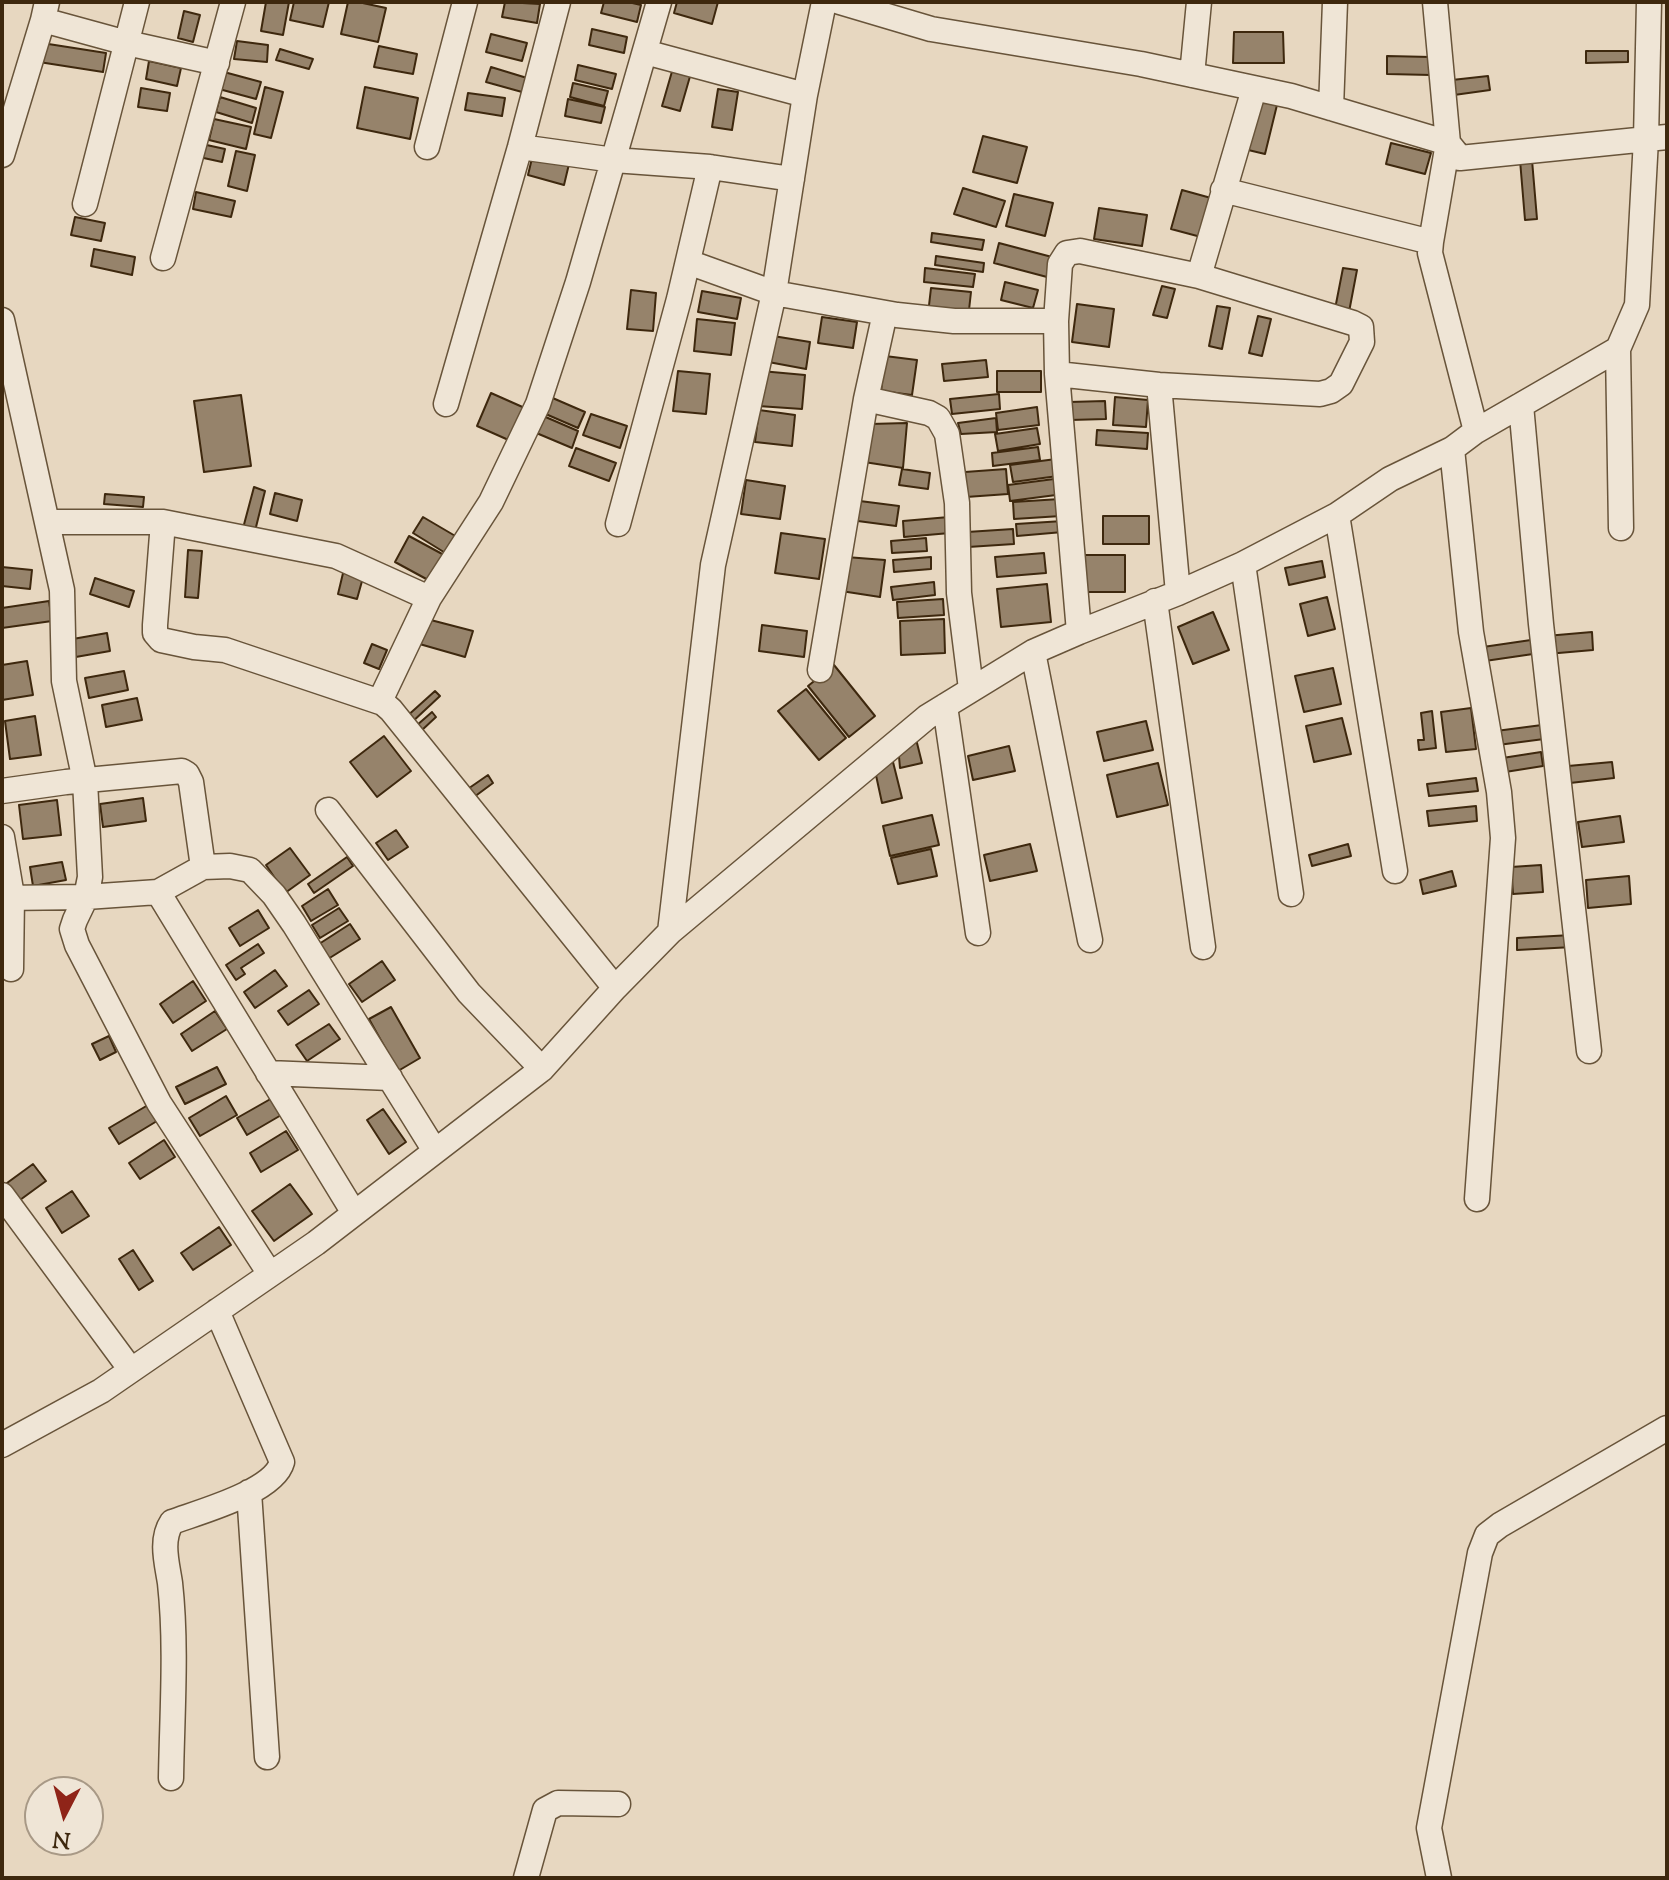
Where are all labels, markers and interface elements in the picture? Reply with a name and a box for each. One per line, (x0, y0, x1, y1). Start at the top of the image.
north arrow (24, 1776, 104, 1856)
text: N (51, 1821, 72, 1855)

